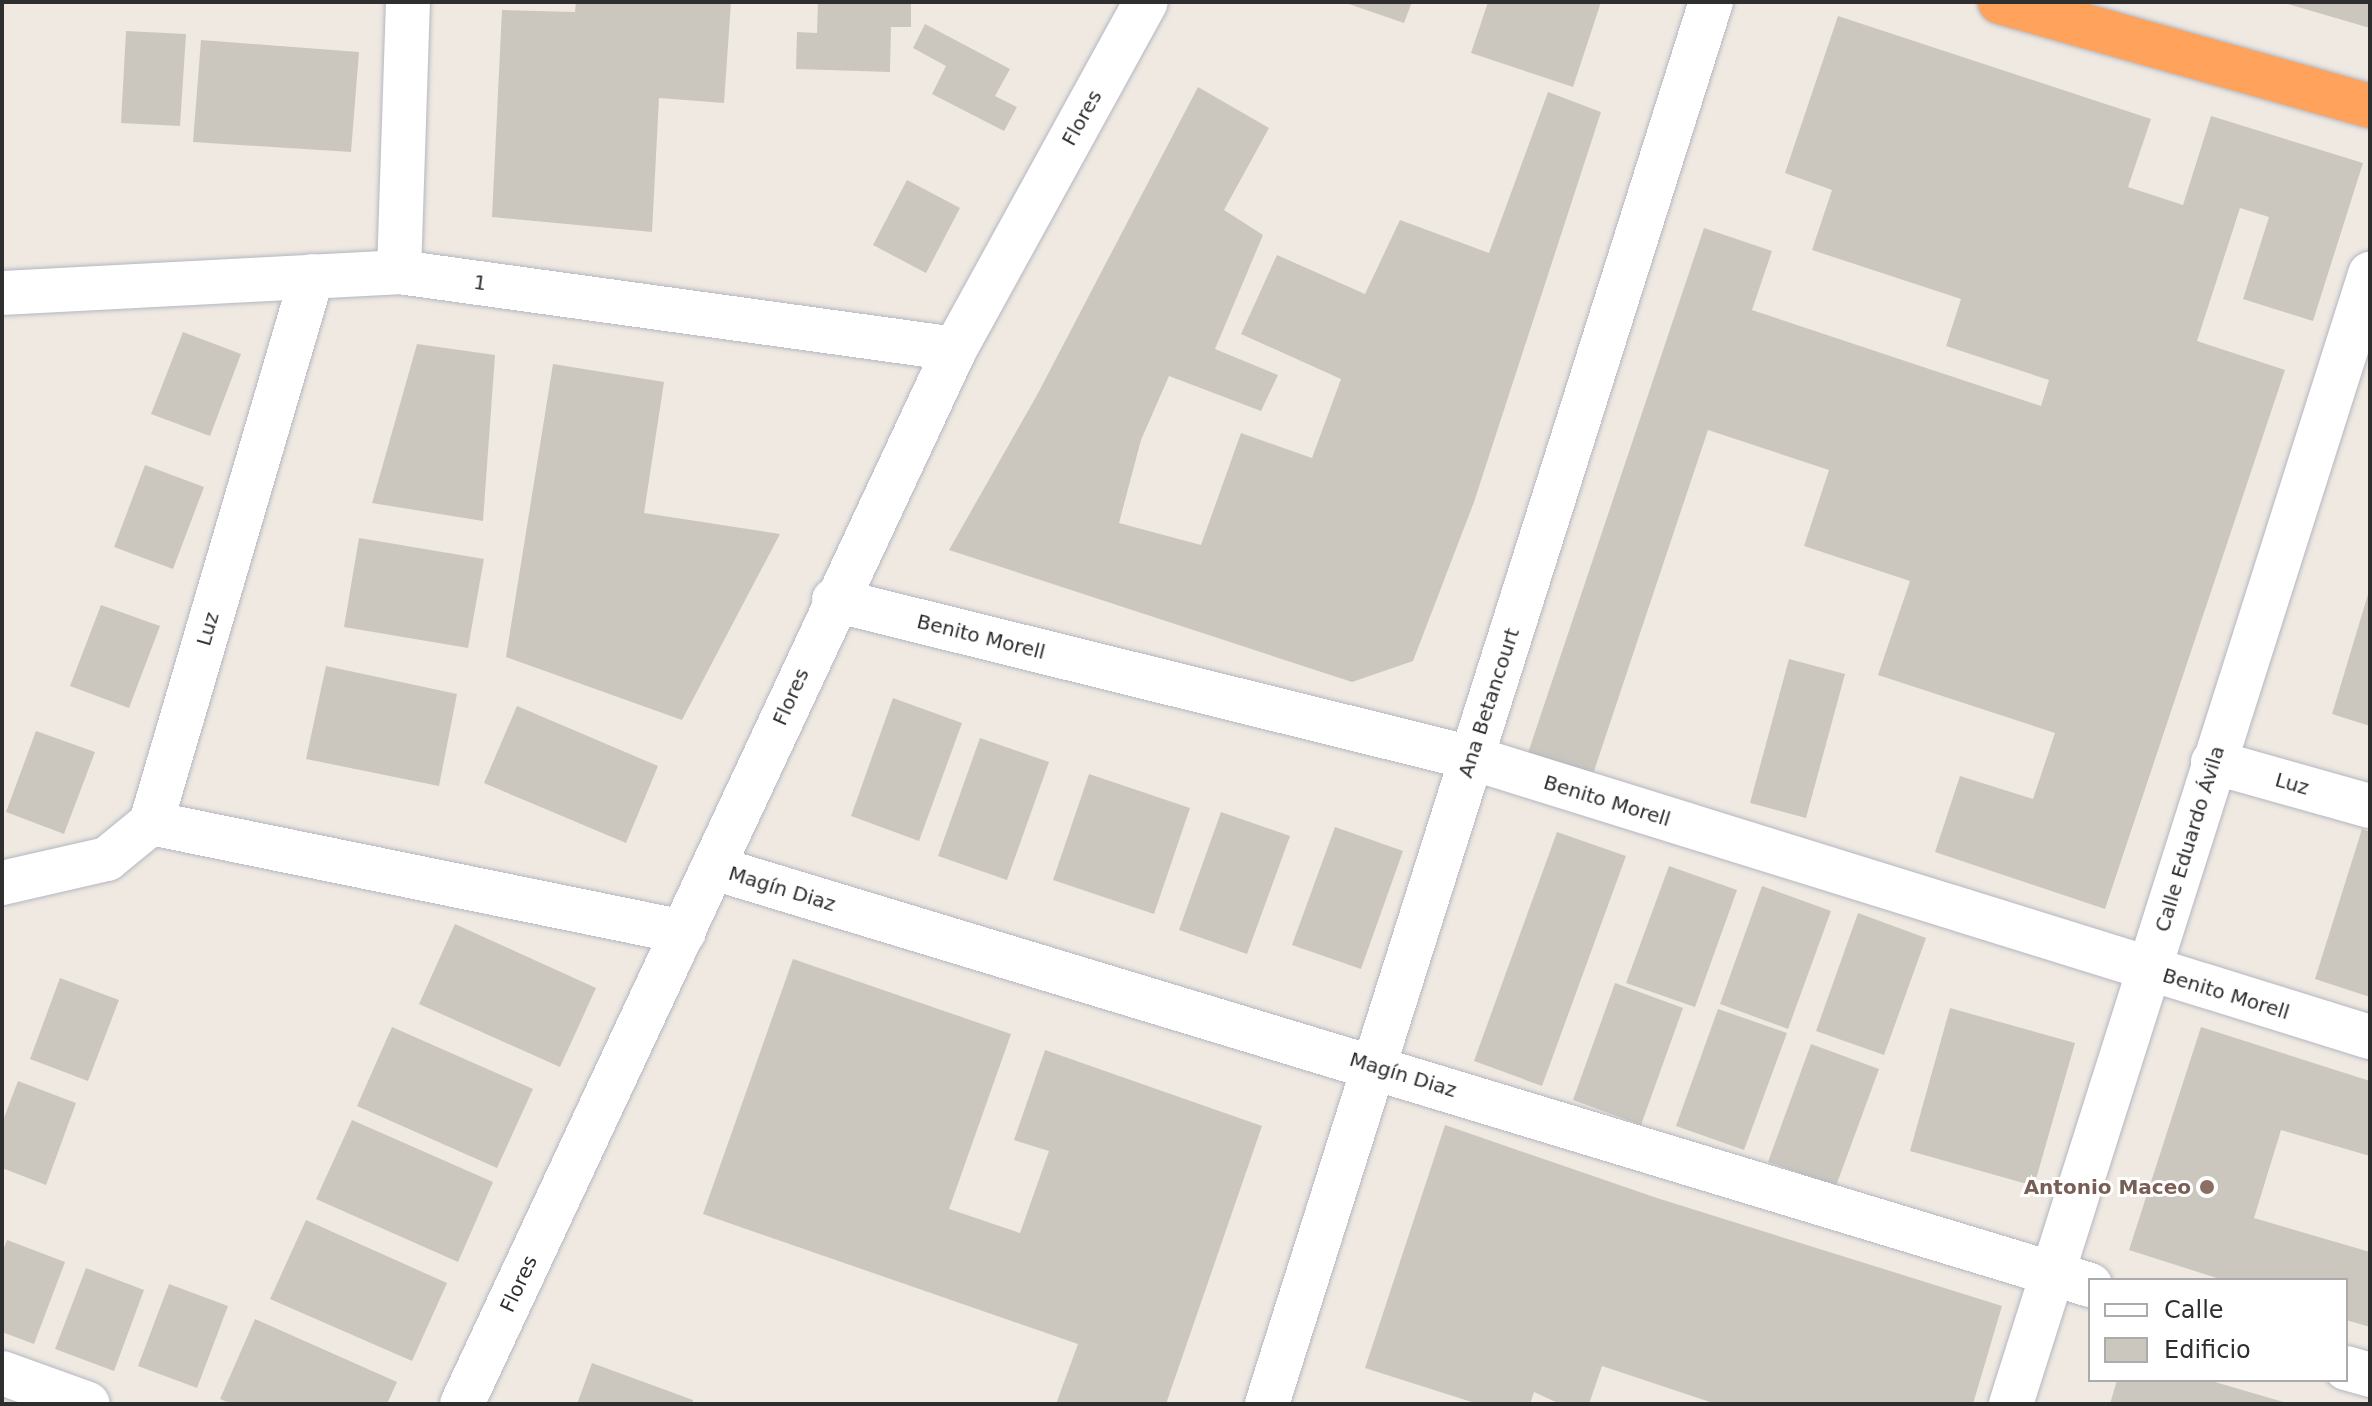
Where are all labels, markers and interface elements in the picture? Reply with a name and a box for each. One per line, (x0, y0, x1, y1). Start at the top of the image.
street label: Flores (1057, 86, 1107, 150)
street label: 1 (472, 270, 488, 296)
street label: Luz (192, 609, 224, 649)
street label: Benito Morell (914, 609, 1048, 665)
street label: Ana Betancourt (1454, 625, 1524, 781)
street label: Flores (768, 665, 814, 729)
street label: Calle Eduardo Ávila (2150, 743, 2230, 935)
street label: Luz (2272, 768, 2312, 800)
street label: Benito Morell (1541, 770, 1673, 832)
street label: Magín Diaz (726, 861, 838, 917)
street label: Benito Morell (2160, 963, 2292, 1025)
street label: Magín Diaz (1347, 1047, 1459, 1103)
place label: Antonio Maceo (2024, 1175, 2191, 1199)
marker: Antonio Maceo (2198, 1178, 2216, 1196)
street label: Flores (495, 1252, 543, 1316)
legend (2088, 1278, 2348, 1382)
text: Calle (2164, 1296, 2224, 1324)
text: Edificio (2164, 1336, 2251, 1364)

